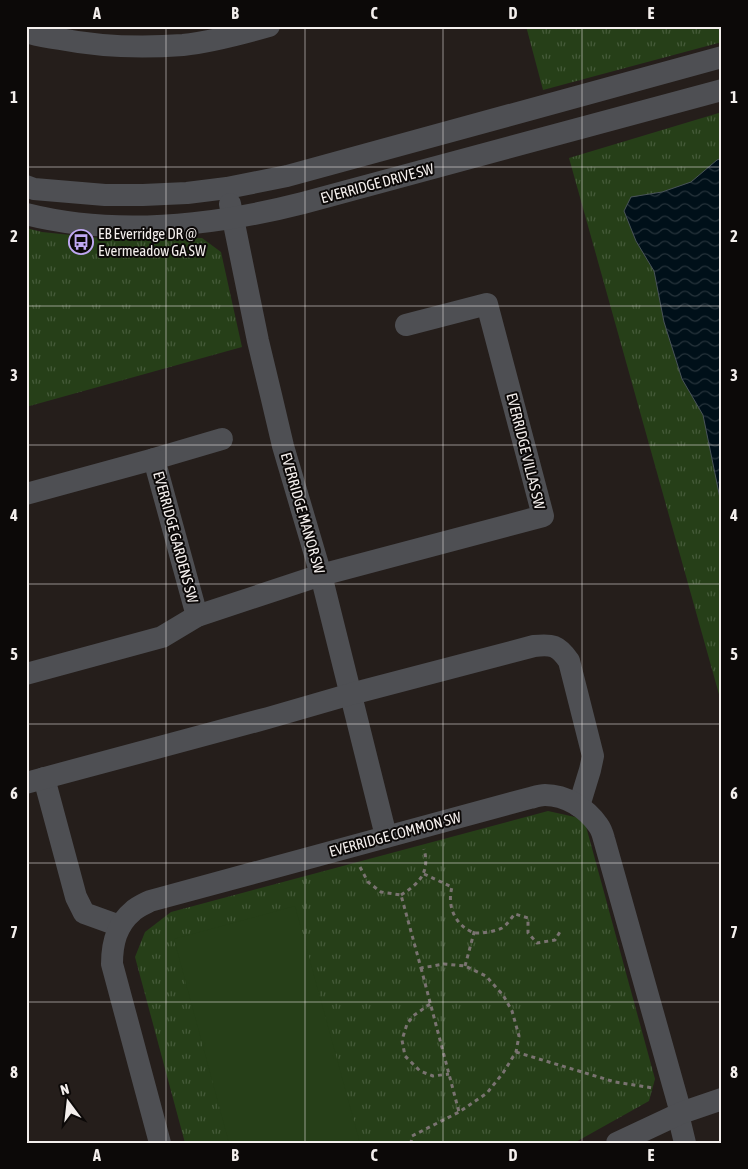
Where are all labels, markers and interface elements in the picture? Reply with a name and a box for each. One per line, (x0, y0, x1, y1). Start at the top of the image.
text: A (92, 4, 101, 22)
text: B (231, 4, 239, 22)
text: C (370, 4, 378, 22)
text: D (509, 4, 518, 22)
text: E (648, 4, 655, 22)
text: 1 (10, 88, 18, 106)
text: 1 (730, 88, 738, 106)
street label: EVERRIDGE DRIVE SW (319, 160, 436, 206)
place label: EB Everridge DR @ Evermeadow GA SW (98, 225, 206, 259)
text: 2 (10, 227, 18, 245)
text: 2 (730, 227, 738, 245)
bus stop icon: EB Everridge DR @ Evermeadow GA SW (68, 229, 94, 255)
text: 3 (10, 366, 18, 384)
text: 3 (730, 366, 738, 384)
street label: EVERRIDGE VILLAS SW (503, 391, 549, 511)
street label: EVERRIDGE MANOR SW (278, 450, 328, 576)
street label: EVERRIDGE GARDENS SW (150, 469, 202, 605)
text: 4 (9, 506, 18, 524)
text: 4 (729, 506, 738, 524)
text: 5 (10, 645, 18, 663)
text: 5 (730, 645, 738, 663)
text: 6 (10, 784, 18, 802)
text: 6 (730, 784, 738, 802)
street label: EVERRIDGE COMMON SW (327, 808, 463, 860)
text: 7 (10, 923, 18, 941)
text: 7 (730, 923, 738, 941)
text: 8 (10, 1063, 18, 1081)
text: 8 (730, 1063, 738, 1081)
north arrow (42, 1076, 92, 1126)
text: N (59, 1081, 71, 1098)
text: A (92, 1146, 101, 1164)
text: B (231, 1146, 239, 1164)
text: C (370, 1146, 378, 1164)
text: D (509, 1146, 518, 1164)
text: E (648, 1146, 655, 1164)

